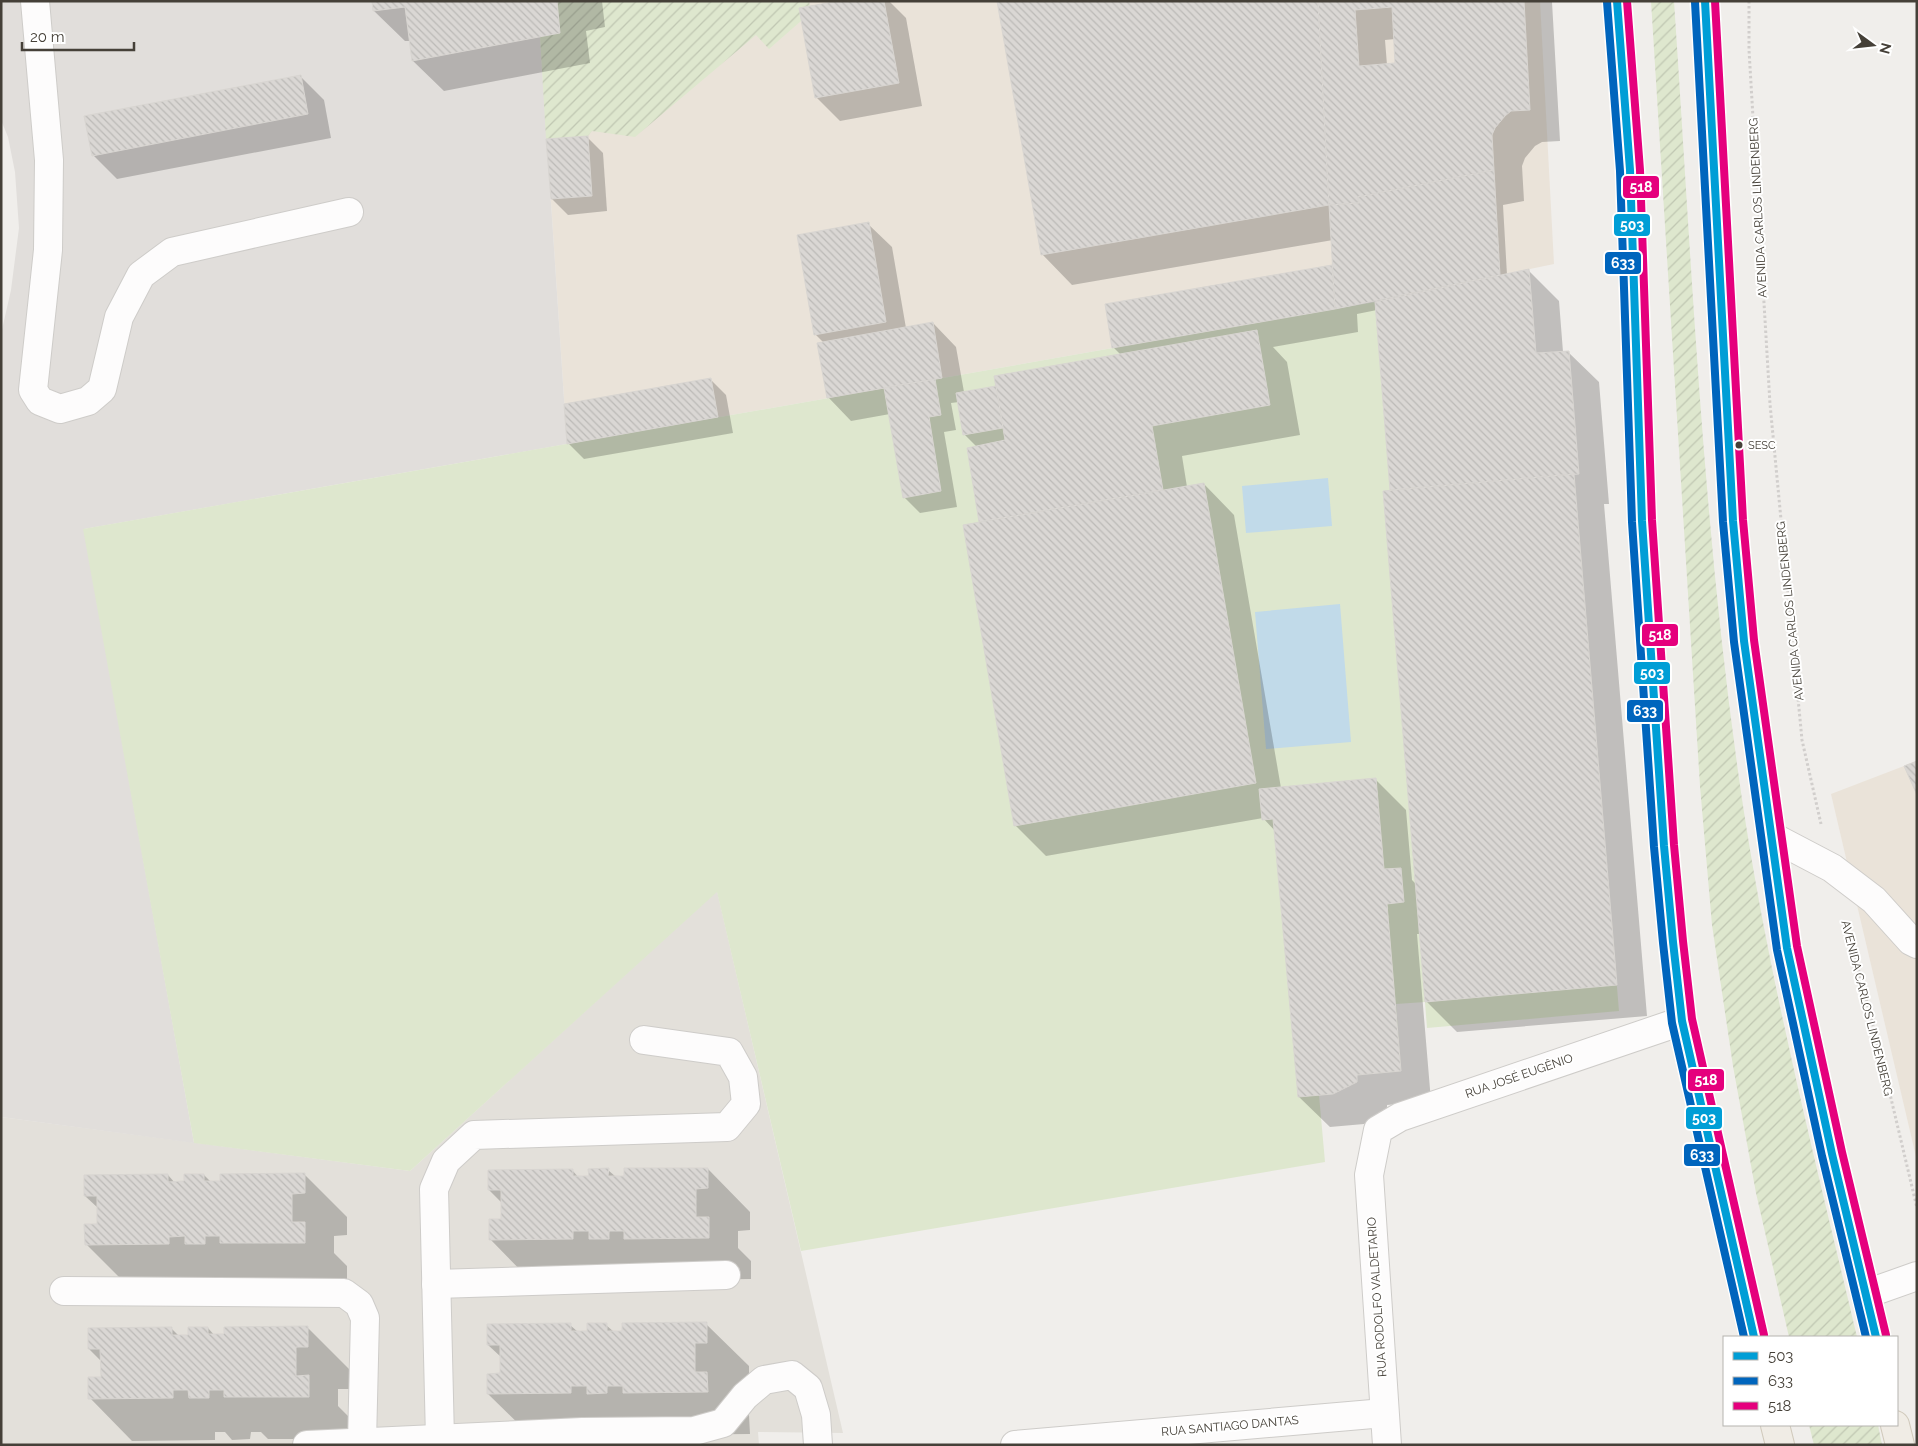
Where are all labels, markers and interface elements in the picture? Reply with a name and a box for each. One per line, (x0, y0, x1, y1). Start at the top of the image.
scale bar (22, 20, 135, 52)
north arrow (1848, 20, 1898, 70)
text: 20 m (30, 28, 65, 46)
text: N (1876, 41, 1895, 56)
street label: AVENIDA CARLOS LINDENBERG (1746, 118, 1770, 298)
line badge: 518 (1622, 175, 1660, 199)
text: 518 (1629, 179, 1653, 195)
line badge: 503 (1613, 213, 1651, 237)
text: 503 (1620, 217, 1644, 233)
line badge: 633 (1604, 251, 1642, 275)
text: 633 (1611, 255, 1635, 271)
place label: SESC (1748, 439, 1776, 452)
marker: SESC (1734, 440, 1744, 450)
street label: AVENIDA CARLOS LINDENBERG (1774, 521, 1806, 701)
line badge: 518 (1641, 623, 1679, 647)
text: 518 (1648, 627, 1672, 643)
line badge: 503 (1633, 661, 1671, 685)
text: 503 (1640, 665, 1664, 681)
line badge: 633 (1626, 699, 1664, 723)
text: 633 (1633, 703, 1657, 719)
street label: AVENIDA CARLOS LINDENBERG (1838, 919, 1896, 1097)
street label: RUA JOSÉ EUGÊNIO (1463, 1051, 1575, 1101)
line badge: 518 (1687, 1068, 1725, 1092)
text: 518 (1694, 1072, 1718, 1088)
line badge: 503 (1685, 1106, 1723, 1130)
text: 503 (1692, 1110, 1716, 1126)
line badge: 633 (1683, 1143, 1721, 1167)
text: 633 (1690, 1147, 1714, 1163)
street label: RUA RODOLFO VALDETARIO (1364, 1217, 1390, 1377)
legend (1723, 1336, 1898, 1426)
text: 503 (1768, 1347, 1793, 1365)
text: 633 (1768, 1372, 1793, 1390)
text: 518 (1768, 1397, 1792, 1415)
street label: RUA SANTIAGO DANTAS (1161, 1413, 1299, 1439)

